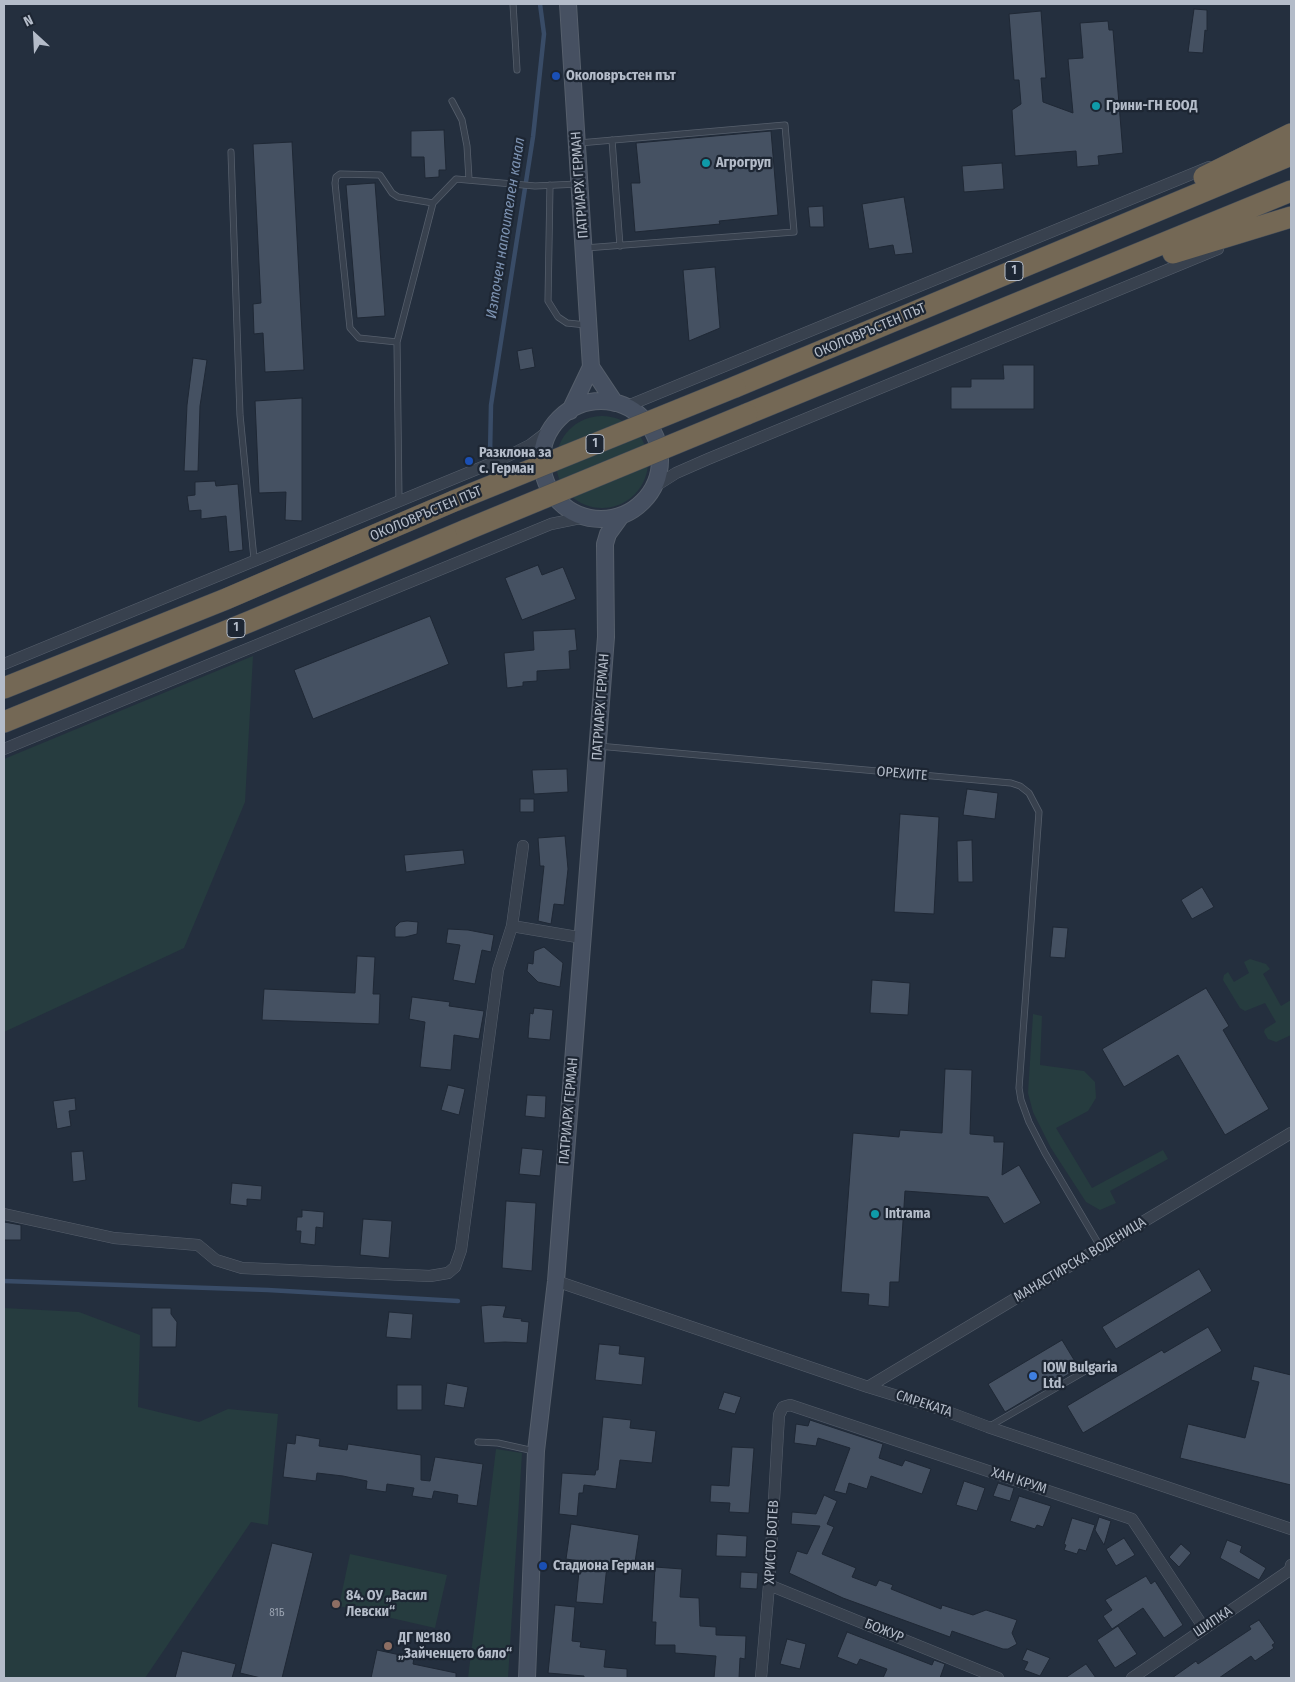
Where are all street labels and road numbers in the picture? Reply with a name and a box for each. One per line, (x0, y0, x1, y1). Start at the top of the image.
street label: ПАТРИАРХ ГЕРМАН (568, 131, 592, 239)
road number: 1 (1005, 262, 1023, 280)
street label: ОКОЛОВРЪСТЕН ПЪТ (812, 300, 928, 362)
road number: 1 (586, 434, 604, 454)
street label: ОКОЛОВРЪСТЕН ПЪТ (368, 483, 484, 545)
road number: 1 (227, 618, 245, 638)
street label: ПАТРИАРХ ГЕРМАН (589, 653, 613, 761)
street label: ОРЕХИТЕ (876, 763, 928, 785)
street label: ПАТРИАРХ ГЕРМАН (556, 1057, 582, 1165)
street label: МАНАСТИРСКА ВОДЕНИЦА (1011, 1214, 1149, 1306)
street label: СМРЕКАТА (894, 1387, 954, 1421)
street label: ХАН КРУМ (989, 1464, 1049, 1498)
street label: ХРИСТО БОТЕВ (761, 1500, 783, 1584)
street label: ШИПКА (1190, 1603, 1236, 1641)
street label: БОЖУР (862, 1616, 906, 1646)

